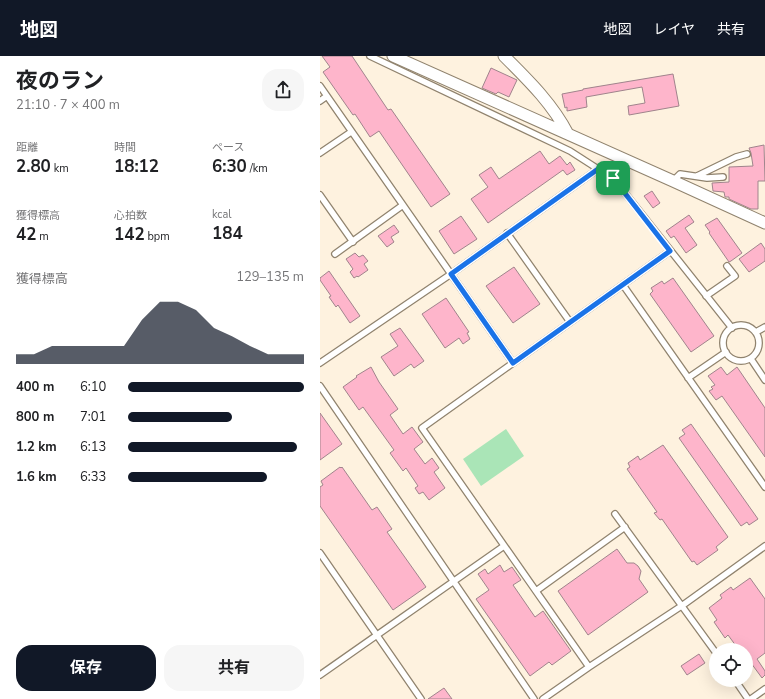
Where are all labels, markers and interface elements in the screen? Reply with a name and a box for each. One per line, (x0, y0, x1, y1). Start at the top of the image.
text: 地図 (20, 17, 58, 43)
text: 地図 (603, 20, 631, 39)
text: レイヤ (653, 20, 695, 39)
text: 共有 (717, 20, 745, 39)
text: 夜のラン (16, 66, 104, 96)
button: share (262, 69, 304, 111)
text: 21:10 · 7 × 400 m (16, 96, 120, 114)
text: 距離 (16, 140, 38, 155)
text: 時間 (114, 140, 136, 155)
text: ペース (212, 140, 244, 155)
text: 2.80 (16, 155, 51, 178)
text: 18:12 (114, 155, 159, 178)
text: 6:30 (212, 155, 247, 178)
text: km (51, 161, 69, 176)
text: /km (247, 161, 268, 176)
pin (596, 161, 630, 195)
icon: arrive (602, 167, 624, 189)
text: kcal (212, 207, 232, 222)
text: 獲得標高 (16, 208, 60, 223)
text: 心拍数 (114, 208, 147, 223)
text: 184 (212, 222, 243, 245)
text: 42 (16, 223, 36, 246)
text: 142 (114, 223, 145, 246)
text: m (36, 229, 49, 244)
text: bpm (145, 229, 170, 244)
text: 129–135 m (236, 268, 304, 286)
text: 獲得標高 (16, 270, 68, 288)
text: 400 m (16, 378, 54, 396)
text: 6:10 (80, 378, 106, 396)
text: 800 m (16, 408, 54, 426)
text: 7:01 (80, 408, 106, 426)
text: 1.2 km (16, 438, 57, 456)
text: 6:13 (80, 438, 106, 456)
text: 1.6 km (16, 468, 57, 486)
text: 6:33 (80, 468, 106, 486)
map controls (709, 643, 753, 687)
button: locate (709, 643, 753, 687)
button: 保存 (16, 645, 156, 691)
button: 共有 (164, 645, 304, 691)

